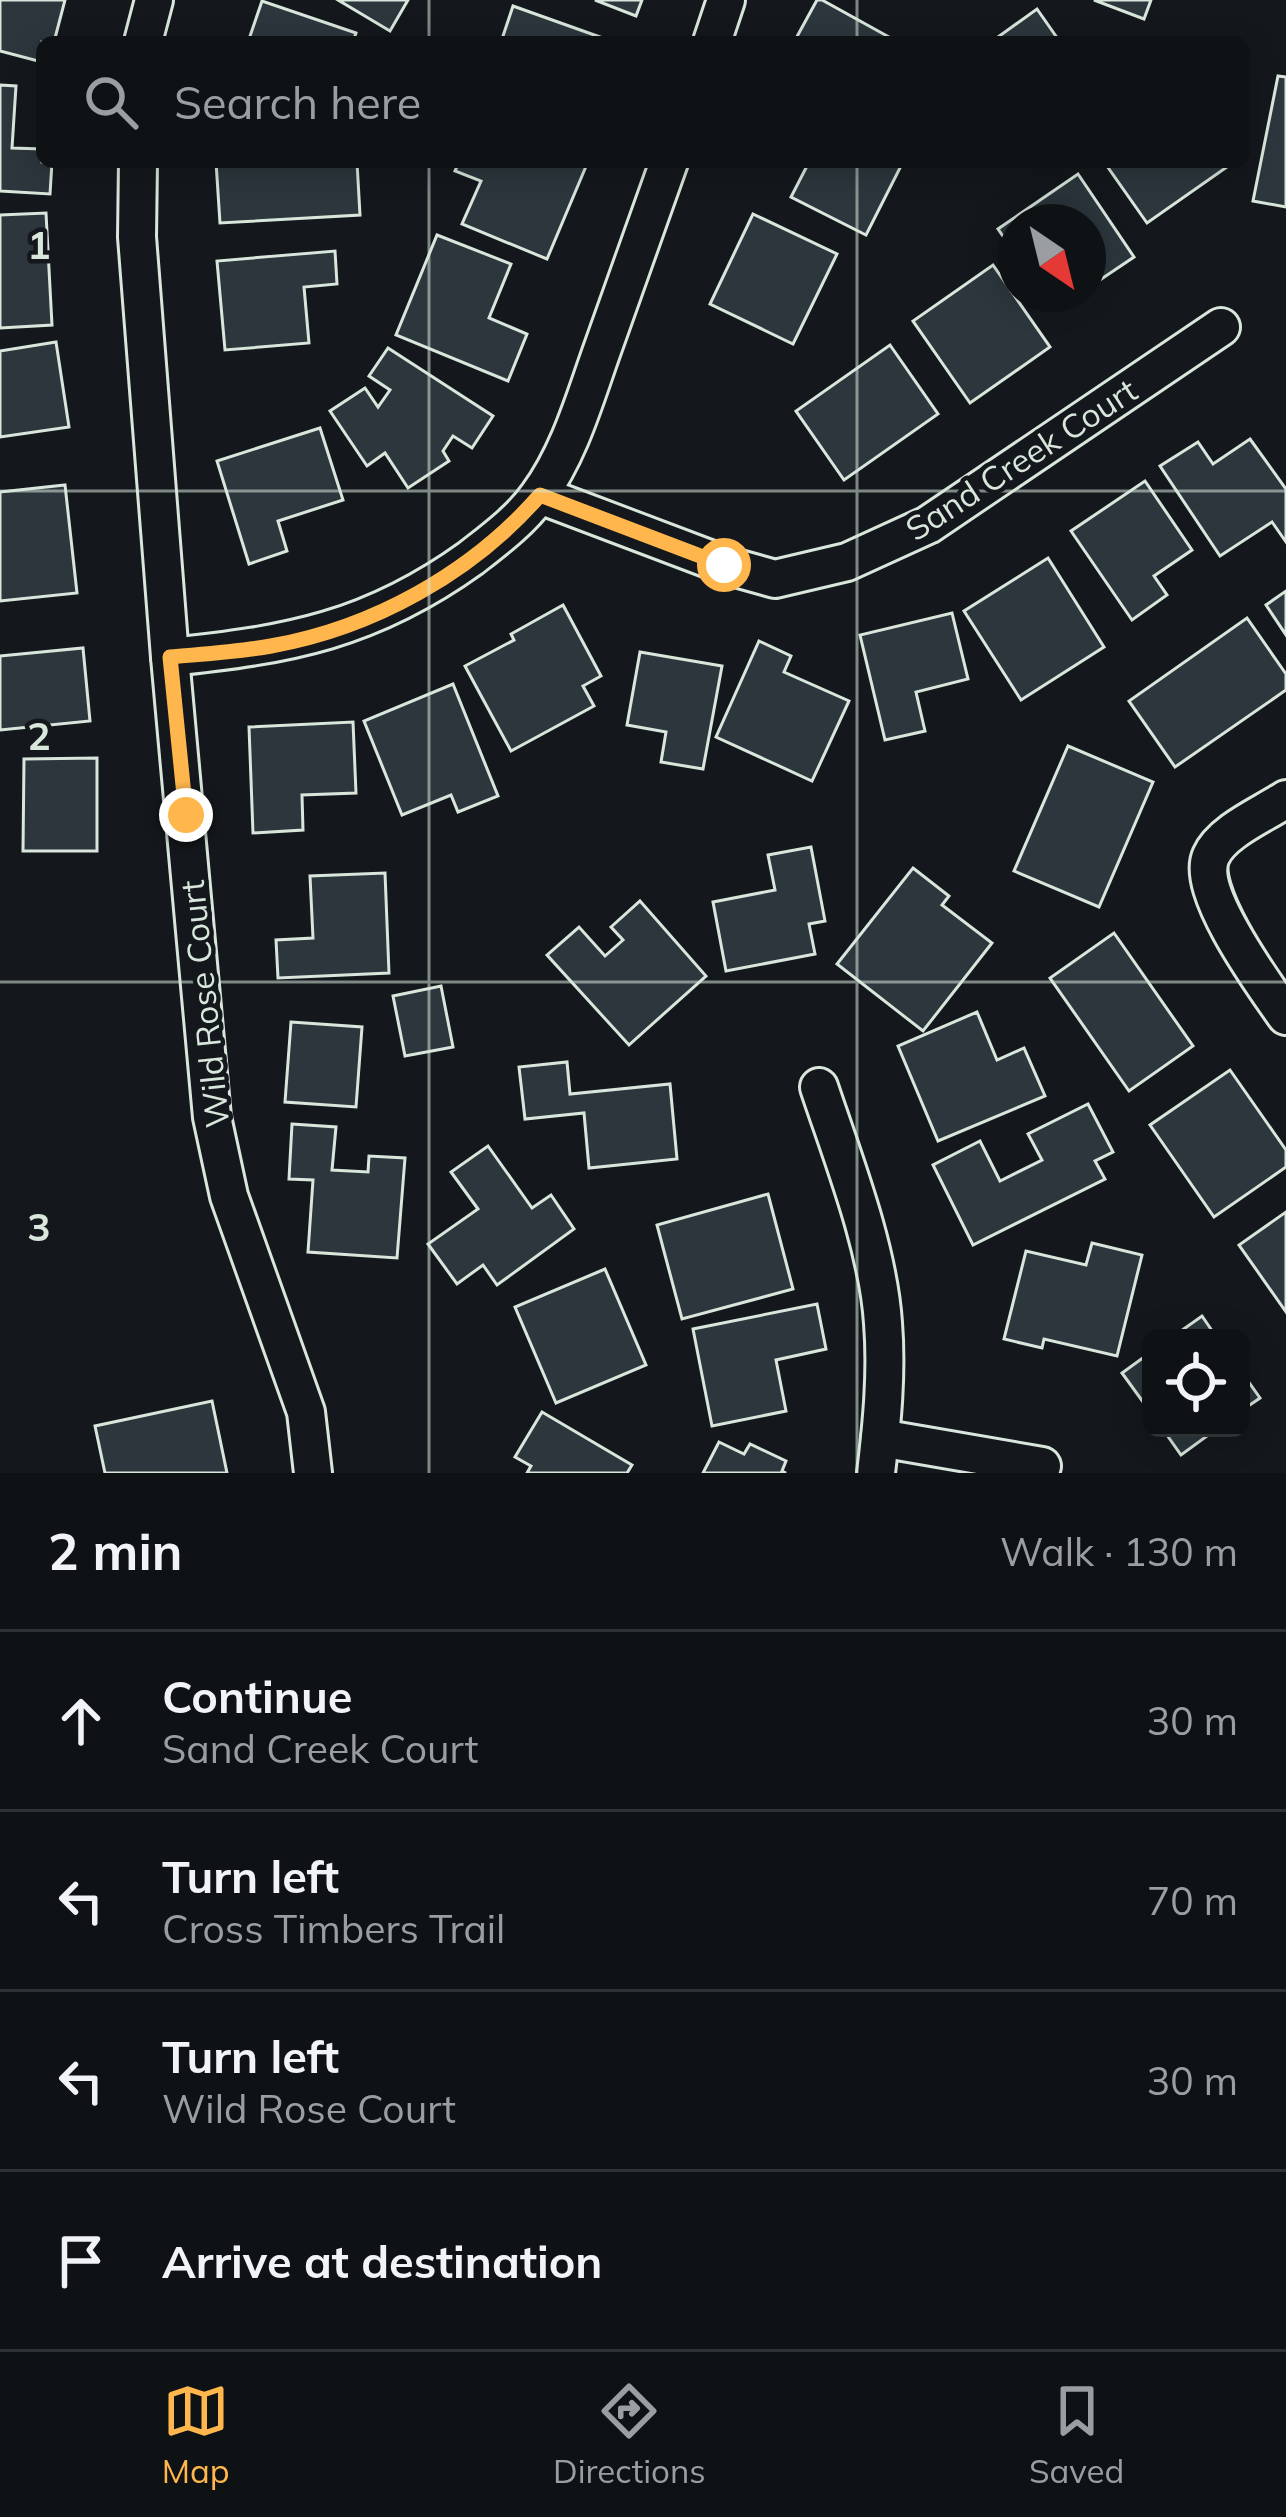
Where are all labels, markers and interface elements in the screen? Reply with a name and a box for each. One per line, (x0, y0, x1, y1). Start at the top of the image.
search box (36, 36, 1250, 168)
icon: search (78, 69, 144, 135)
text: Search here (174, 74, 421, 130)
north arrow (998, 204, 1106, 312)
text: 1 (27, 220, 51, 269)
street label: Sand Creek Court (898, 369, 1144, 549)
route start (697, 538, 751, 592)
text: 2 (27, 711, 51, 760)
route end (159, 788, 213, 842)
street label: Wild Rose Court (171, 878, 237, 1130)
text: 3 (27, 1202, 51, 1251)
map controls (1142, 1329, 1250, 1437)
button: locate (1142, 1329, 1250, 1437)
text: 2 min (48, 1519, 183, 1583)
text: Walk · 130 m (1000, 1527, 1238, 1576)
text: Continue (162, 1668, 352, 1724)
icon: ahead (48, 1688, 114, 1754)
text: 30 m (1147, 1696, 1238, 1745)
text: Sand Creek Court (162, 1724, 478, 1773)
text: Turn left (162, 1848, 339, 1904)
icon: left (48, 1868, 114, 1934)
text: 70 m (1147, 1876, 1238, 1925)
text: Cross Timbers Trail (162, 1904, 505, 1953)
text: Turn left (162, 2028, 339, 2084)
icon: left (48, 2048, 114, 2114)
text: 30 m (1147, 2056, 1238, 2105)
text: Wild Rose Court (162, 2084, 456, 2133)
icon: arrive (48, 2228, 114, 2294)
text: Arrive at destination (162, 2233, 602, 2289)
tab: Map (162, 2378, 230, 2491)
tab: Directions (553, 2378, 706, 2491)
tab: Saved (1029, 2378, 1124, 2491)

